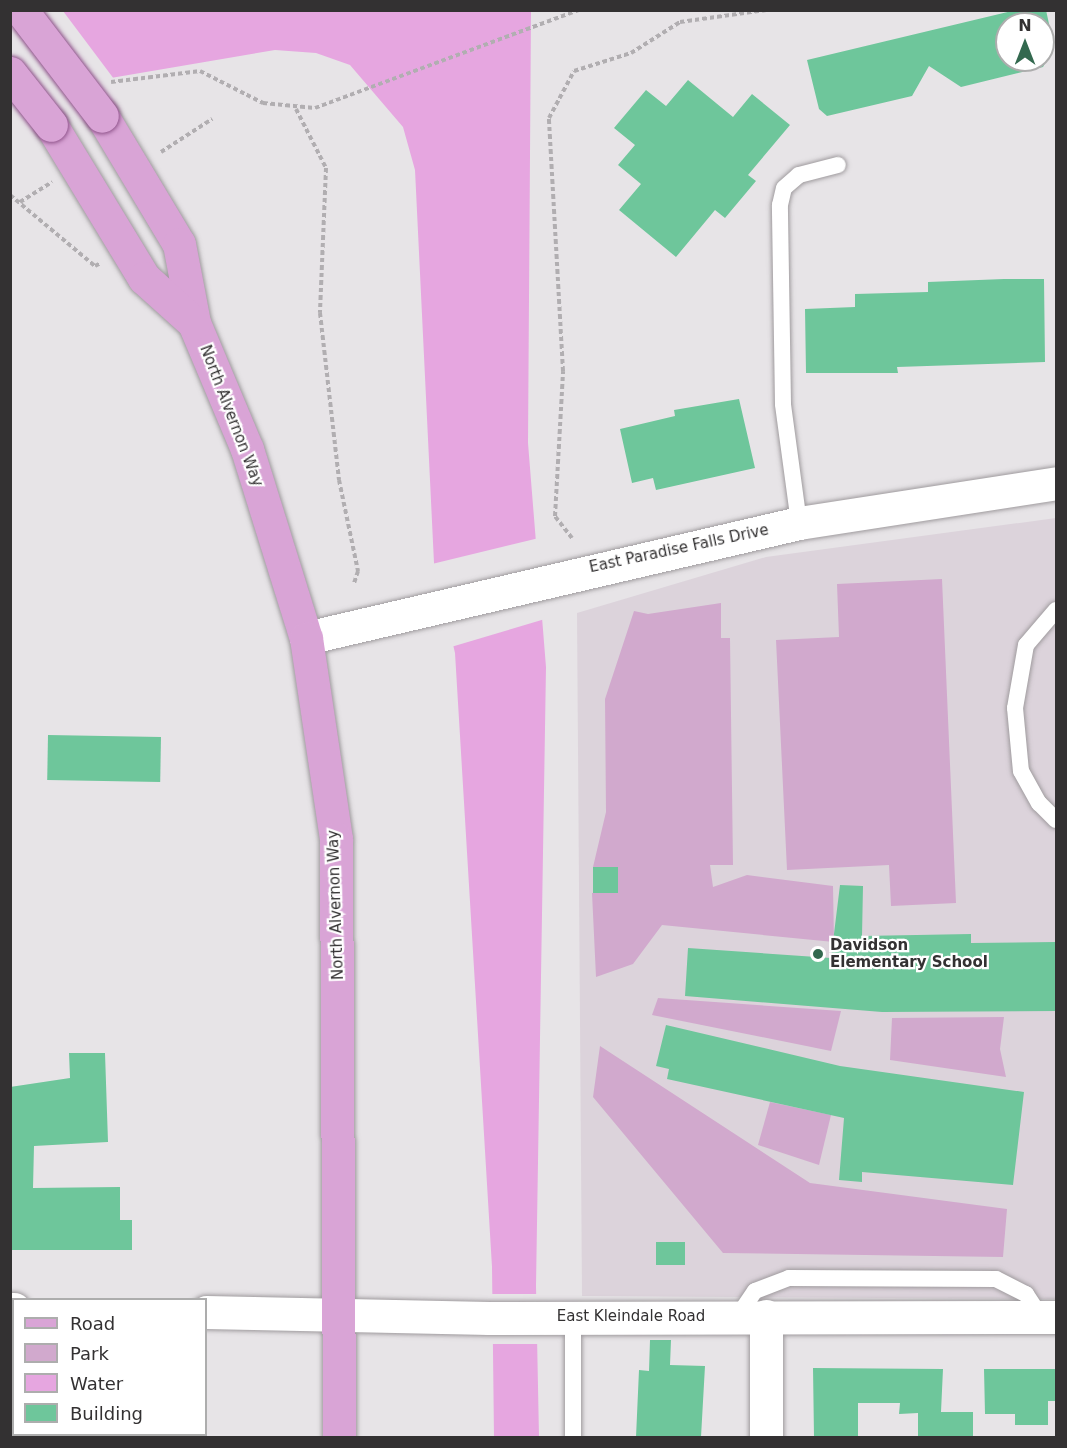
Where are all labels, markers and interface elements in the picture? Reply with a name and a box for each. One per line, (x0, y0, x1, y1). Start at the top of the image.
north arrow (995, 12, 1055, 72)
text: N (1018, 16, 1032, 35)
street label: North Alvernon Way (196, 343, 266, 489)
street label: East Paradise Falls Drive (588, 521, 770, 577)
street label: North Alvernon Way (324, 830, 348, 980)
place label: Davidson Elementary School (830, 936, 988, 971)
marker: Davidson Elementary School (811, 947, 825, 961)
legend (12, 1298, 207, 1436)
street label: East Kleindale Road (557, 1308, 705, 1326)
text: Road (70, 1313, 115, 1334)
text: Park (70, 1343, 109, 1364)
text: Water (70, 1373, 123, 1394)
text: Building (70, 1403, 143, 1424)

